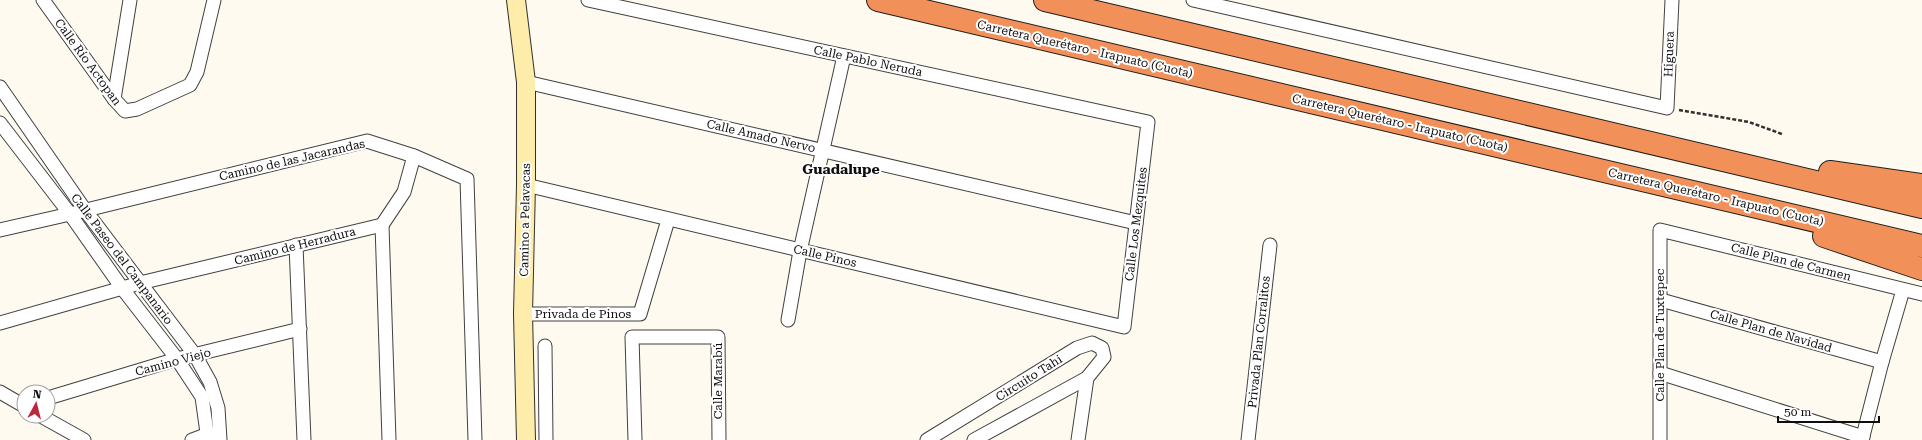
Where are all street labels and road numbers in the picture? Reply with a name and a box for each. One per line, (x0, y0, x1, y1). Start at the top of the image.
street label: Calle Río Actopan (52, 16, 124, 108)
street label: Carretera Querétaro - Irapuato (Cuota) (976, 17, 1194, 81)
street label: Higuera (1661, 30, 1677, 77)
street label: Calle Pablo Neruda (812, 43, 924, 79)
street label: Carretera Querétaro - Irapuato (Cuota) (1291, 91, 1509, 155)
street label: Calle Amado Nervo (705, 117, 817, 155)
street label: Camino de las Jacarandas (218, 136, 367, 184)
street label: Camino a Pelavacas (517, 163, 533, 277)
street label: Carretera Querétaro - Irapuato (Cuota) (1607, 165, 1825, 229)
street label: Calle Los Mezquites (1122, 166, 1150, 282)
street label: Calle Paseo del Campanario (68, 191, 176, 327)
street label: Camino de Herradura (233, 224, 358, 268)
street label: Calle Plan de Carmen (1729, 240, 1853, 284)
street label: Calle Pinos (792, 242, 858, 270)
street label: Calle Plan de Tuxtepec (1653, 268, 1667, 402)
street label: Privada Plan Corralitos (1245, 275, 1273, 409)
street label: Privada de Pinos (535, 307, 632, 321)
street label: Calle Plan de Navidad (1708, 307, 1834, 355)
street label: Calle Marabú (711, 342, 725, 419)
street label: Camino Viejo (134, 345, 212, 379)
street label: Circuito Tahi (993, 352, 1065, 404)

